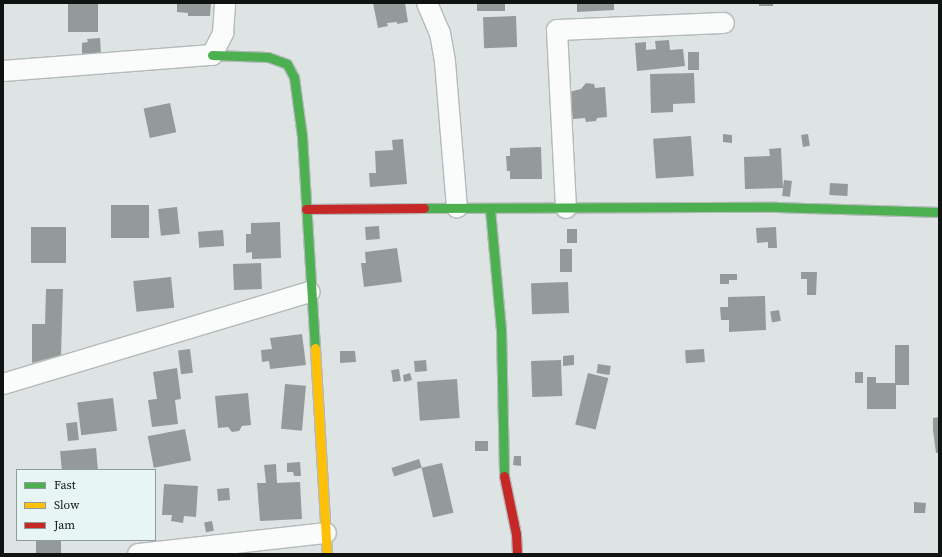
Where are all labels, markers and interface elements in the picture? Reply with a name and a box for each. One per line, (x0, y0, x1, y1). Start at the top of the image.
legend (16, 469, 156, 541)
text: Fast (54, 477, 76, 493)
text: Slow (54, 497, 79, 513)
text: Jam (54, 517, 75, 533)

